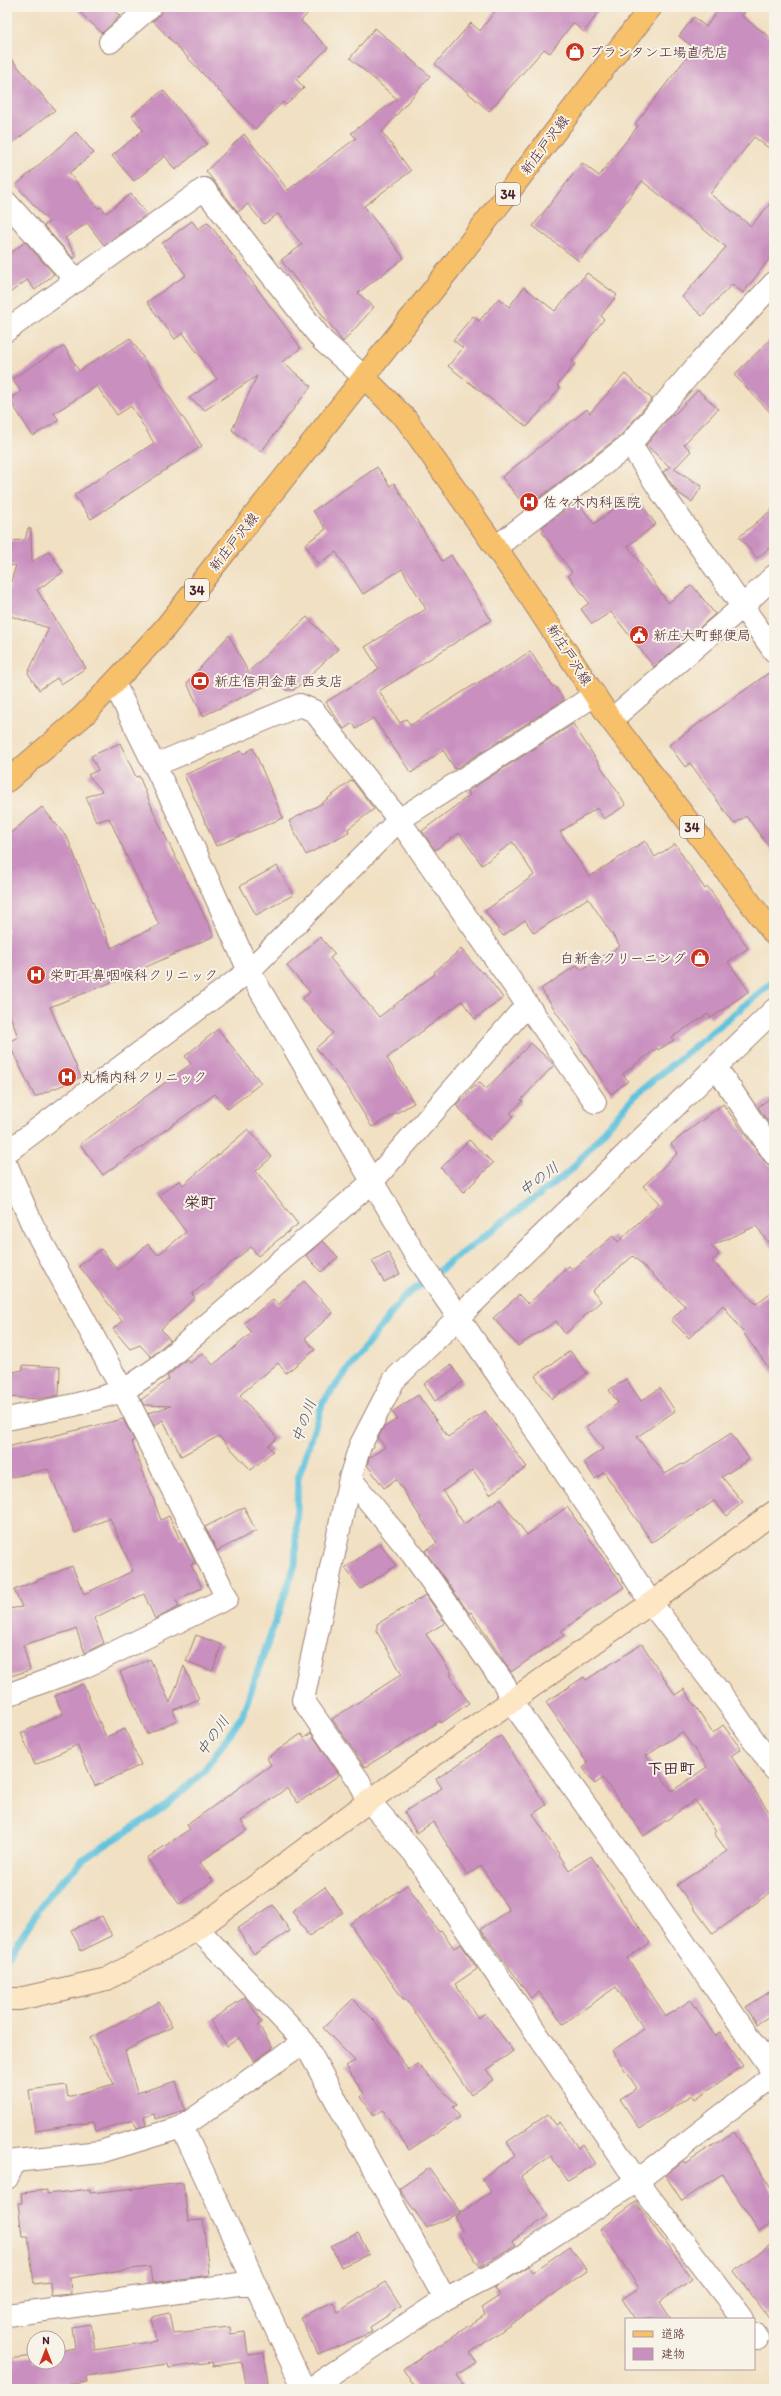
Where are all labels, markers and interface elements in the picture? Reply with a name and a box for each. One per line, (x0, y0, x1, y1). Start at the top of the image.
shop icon: プランタン工場直売店 (564, 41, 586, 63)
place label: プランタン工場直売店 (589, 44, 728, 61)
street label: 新庄戸沢線 (517, 112, 573, 178)
road number: 34 (496, 183, 520, 205)
hospital icon: 佐々木内科医院 (518, 491, 540, 513)
place label: 佐々木内科医院 (543, 494, 641, 511)
street label: 新庄戸沢線 (206, 509, 262, 575)
road number: 34 (185, 579, 209, 601)
street label: 新庄戸沢線 (543, 621, 595, 689)
public building icon: 新庄大町郵便局 (628, 624, 650, 646)
place label: 新庄大町郵便局 (653, 627, 751, 644)
bank icon: 新庄信用金庫 西支店 (189, 670, 211, 692)
place label: 新庄信用金庫 西支店 (214, 673, 343, 690)
road number: 34 (680, 816, 704, 838)
shop icon: 白新舎クリーニング (689, 947, 711, 969)
place label: 白新舎クリーニング (560, 950, 686, 967)
hospital icon: 栄町耳鼻咽喉科クリニック (25, 964, 47, 986)
place label: 栄町耳鼻咽喉科クリニック (50, 967, 218, 984)
hospital icon: 丸橋内科クリニック (56, 1066, 78, 1088)
place label: 丸橋内科クリニック (81, 1069, 207, 1086)
water label: 中の川 (516, 1158, 562, 1200)
district label: 栄町 (184, 1193, 216, 1212)
water label: 中の川 (288, 1397, 320, 1445)
water label: 中の川 (193, 1712, 233, 1760)
district label: 下田町 (647, 1759, 695, 1778)
legend (625, 2318, 755, 2370)
text: 道路 (661, 2327, 685, 2341)
north arrow (26, 2330, 66, 2370)
text: N (42, 2334, 50, 2347)
text: 建物 (661, 2347, 685, 2361)

